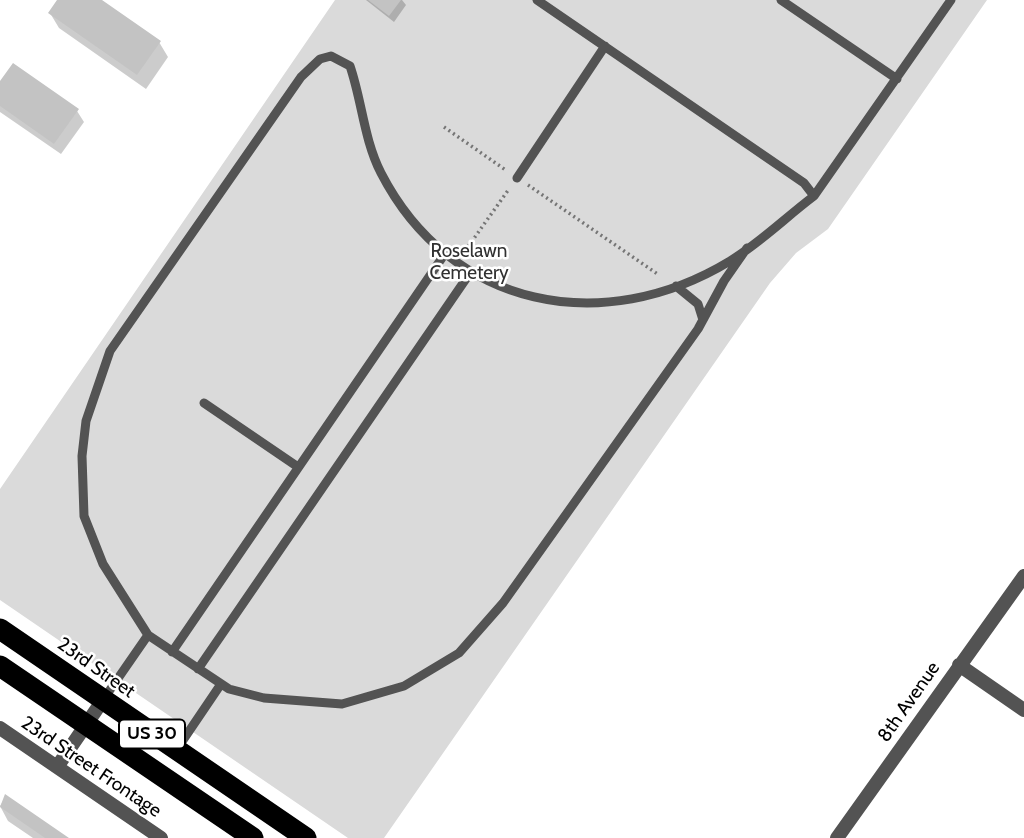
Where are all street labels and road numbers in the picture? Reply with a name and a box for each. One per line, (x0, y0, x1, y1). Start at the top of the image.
street label: 23rd Street (53, 633, 139, 703)
street label: 8th Avenue (873, 657, 945, 747)
street label: 23rd Street Frontage (16, 712, 166, 822)
road number: US 30 (119, 720, 185, 748)

